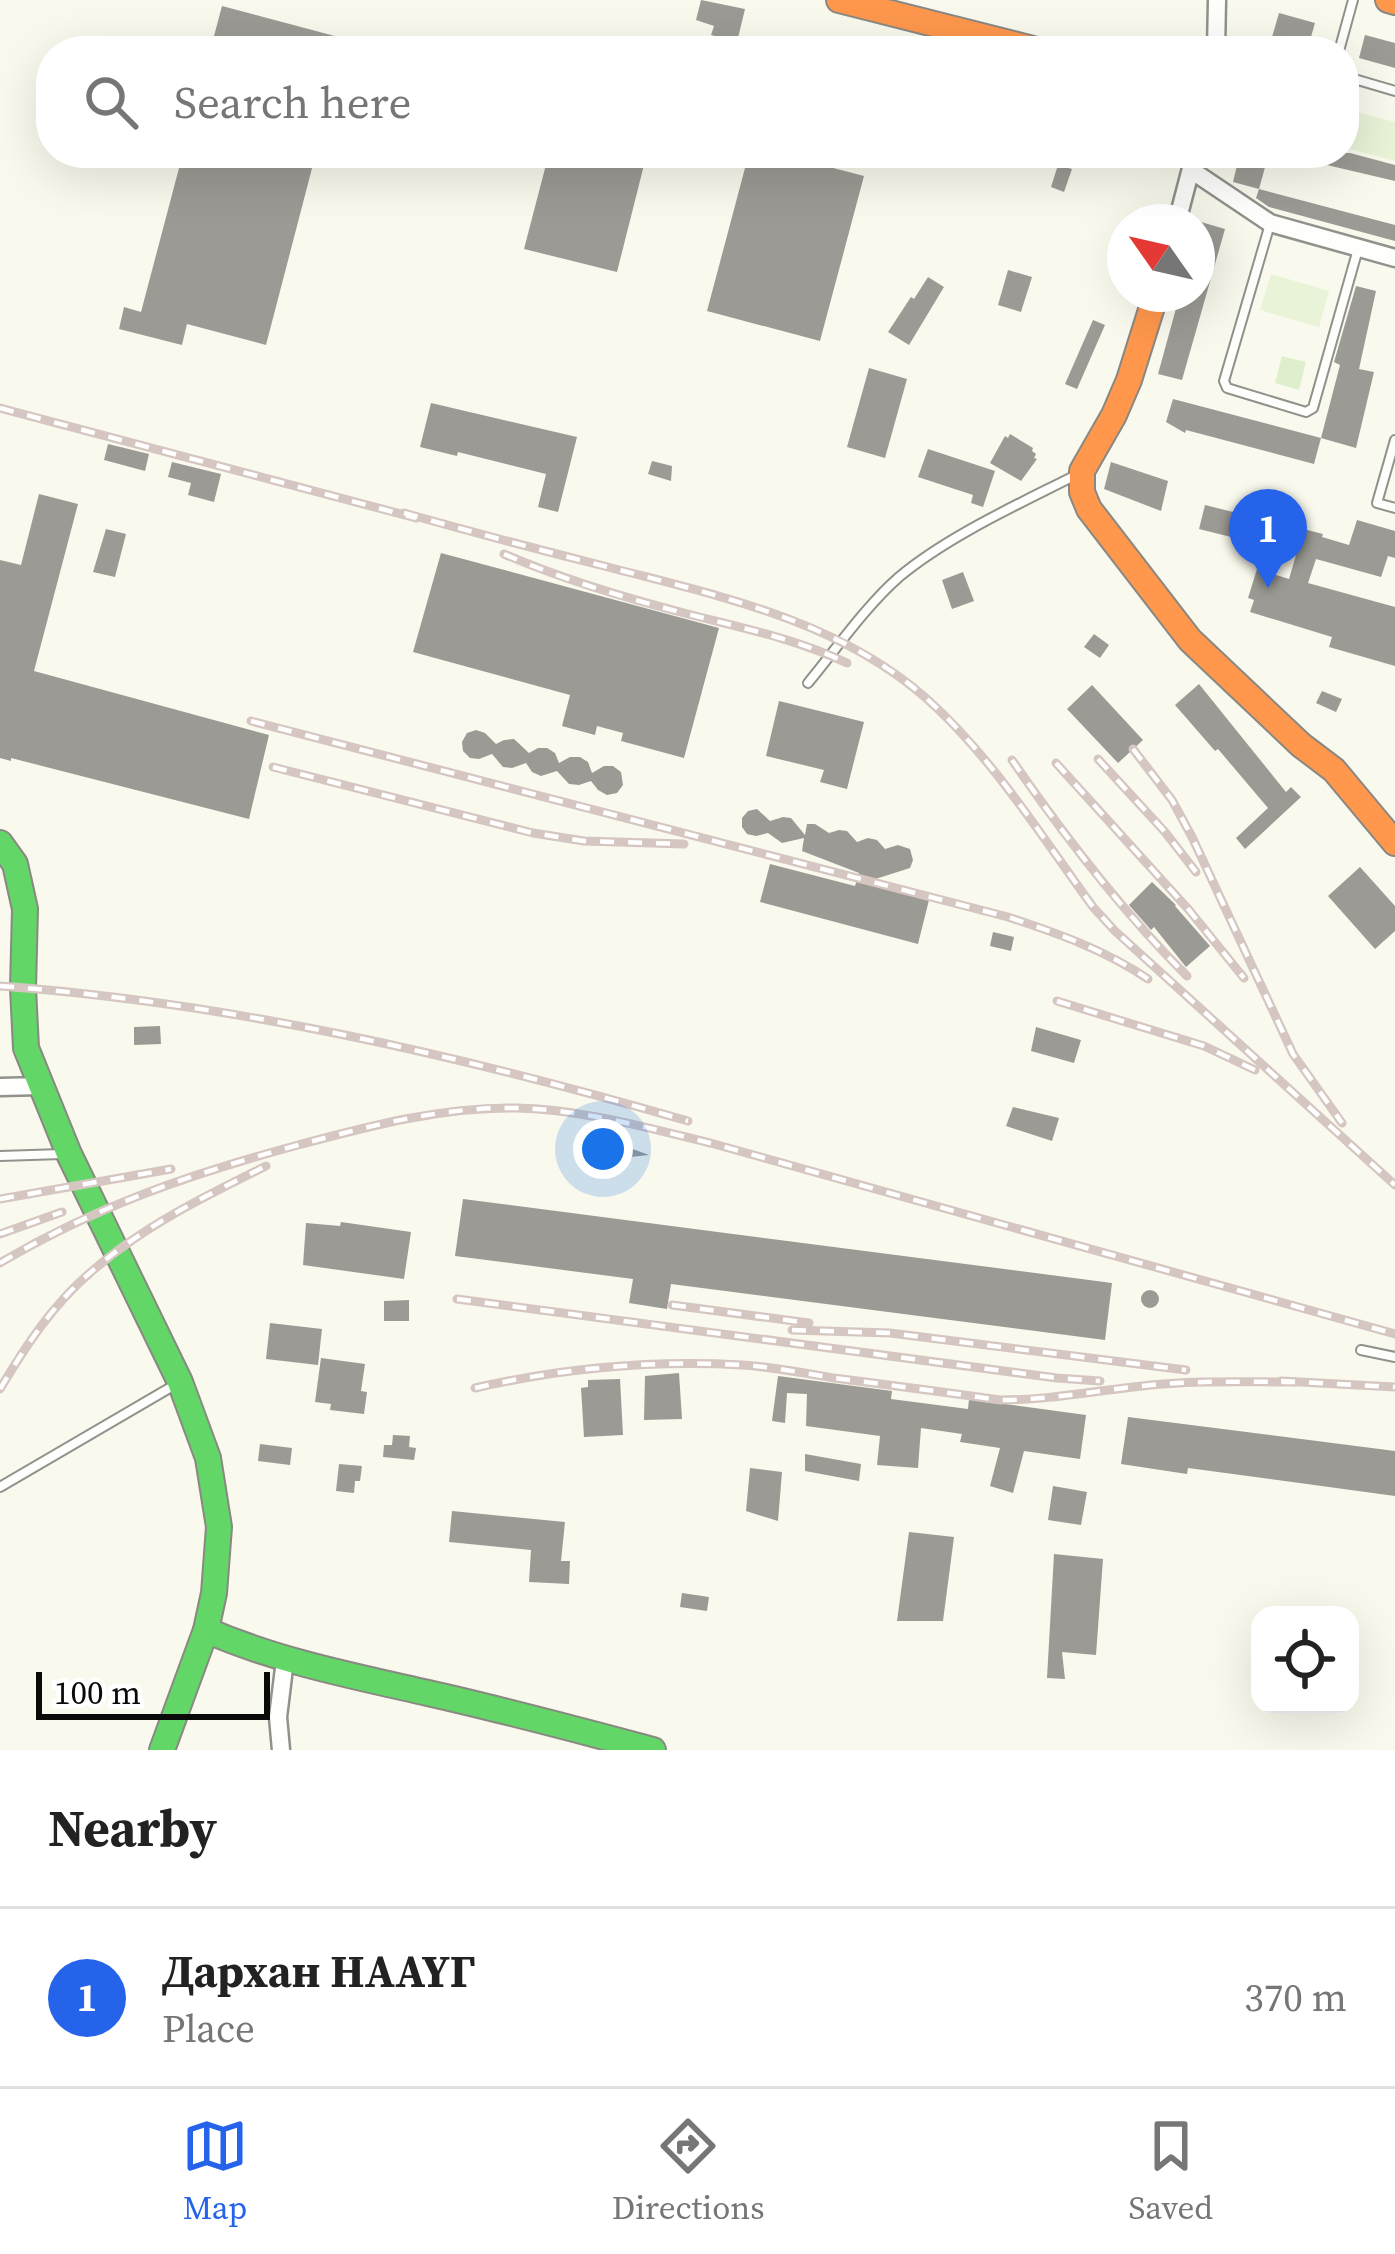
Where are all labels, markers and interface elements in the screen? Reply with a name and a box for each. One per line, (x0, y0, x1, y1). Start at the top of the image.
search box (36, 36, 1359, 168)
icon: search (78, 69, 144, 135)
text: Search here (174, 71, 411, 133)
north arrow (1107, 204, 1215, 312)
pin: 1 (1229, 489, 1307, 588)
your location (573, 1119, 633, 1179)
map controls (1251, 1606, 1359, 1714)
button: locate (1251, 1606, 1359, 1714)
scale bar (36, 1666, 270, 1719)
text: 100 m (54, 1670, 141, 1715)
text: Nearby (48, 1793, 217, 1863)
text: Дархан НААҮГ (162, 1940, 476, 2002)
text: 1 (76, 1971, 98, 2024)
text: 370 m (1244, 1971, 1347, 2024)
text: Place (162, 2002, 255, 2055)
tab: Map (182, 2113, 248, 2230)
tab: Directions (612, 2113, 765, 2230)
tab: Saved (1128, 2113, 1213, 2230)

